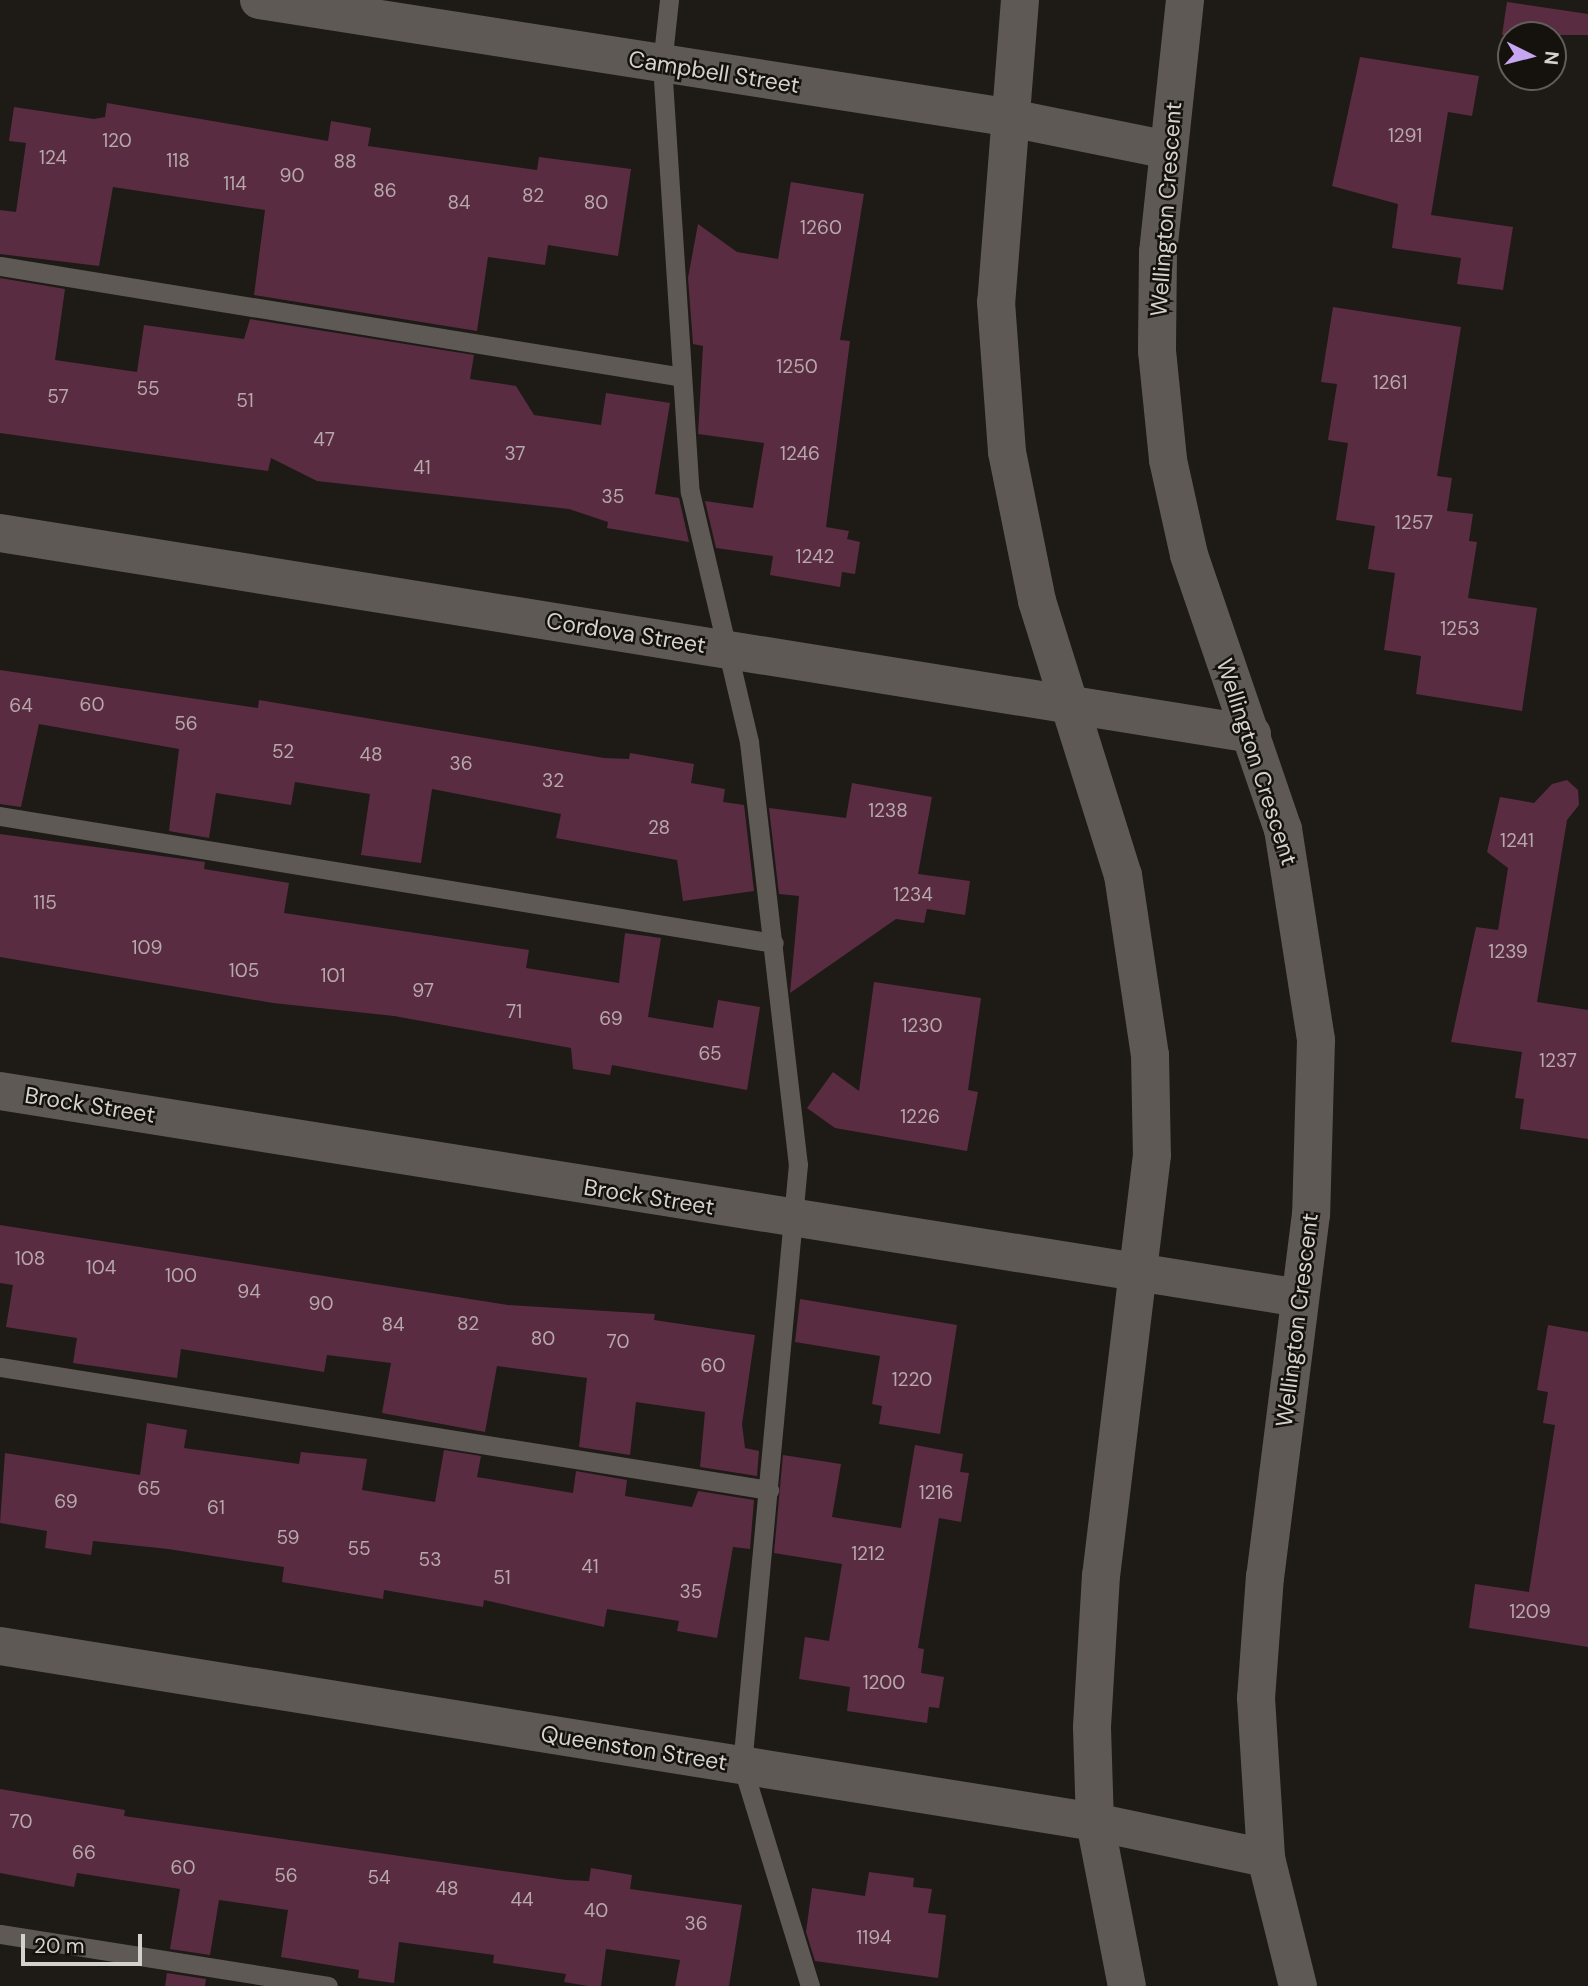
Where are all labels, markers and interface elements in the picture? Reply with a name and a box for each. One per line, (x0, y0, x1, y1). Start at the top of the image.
north arrow (1497, 21, 1567, 91)
street label: Campbell Street (626, 45, 802, 99)
text: N (1538, 50, 1565, 66)
street label: Wellington Crescent (1145, 101, 1187, 317)
house number: 1291 (1388, 125, 1422, 147)
house number: 120 (102, 130, 132, 152)
house number: 124 (39, 147, 67, 169)
house number: 118 (166, 150, 190, 172)
house number: 88 (333, 151, 357, 173)
house number: 90 (280, 165, 304, 187)
house number: 114 (223, 173, 247, 195)
house number: 86 (373, 180, 397, 202)
house number: 82 (522, 185, 544, 207)
house number: 84 (447, 192, 471, 214)
house number: 80 (584, 192, 608, 214)
house number: 1260 (800, 217, 842, 239)
house number: 1250 (776, 356, 818, 378)
house number: 1261 (1373, 372, 1407, 394)
house number: 55 (136, 378, 160, 400)
house number: 57 (47, 386, 69, 408)
house number: 51 (236, 390, 254, 412)
house number: 47 (313, 429, 335, 451)
house number: 37 (504, 443, 526, 465)
house number: 1246 (780, 443, 820, 465)
house number: 41 (413, 457, 431, 479)
house number: 35 (602, 486, 624, 508)
house number: 1257 (1395, 512, 1433, 534)
house number: 1242 (795, 546, 835, 568)
street label: Cordova Street (544, 607, 708, 659)
house number: 1253 (1440, 618, 1480, 640)
street label: Wellington Crescent (1211, 655, 1303, 869)
house number: 60 (80, 694, 104, 716)
house number: 64 (9, 695, 33, 717)
house number: 56 (174, 713, 198, 735)
house number: 52 (272, 741, 294, 763)
house number: 48 (359, 744, 383, 766)
house number: 36 (449, 753, 473, 775)
house number: 32 (542, 770, 564, 792)
house number: 1238 (868, 800, 908, 822)
house number: 28 (648, 817, 670, 839)
house number: 1241 (1500, 830, 1534, 852)
house number: 1234 (893, 884, 933, 906)
house number: 115 (33, 892, 57, 914)
house number: 109 (132, 937, 162, 959)
house number: 1239 (1488, 941, 1528, 963)
house number: 105 (229, 960, 259, 982)
house number: 101 (321, 965, 345, 987)
house number: 97 (412, 980, 434, 1002)
house number: 71 (506, 1001, 522, 1023)
house number: 69 (599, 1008, 623, 1030)
house number: 1230 (901, 1015, 943, 1037)
house number: 65 (698, 1043, 722, 1065)
house number: 1237 (1539, 1050, 1577, 1072)
street label: Brock Street (23, 1081, 157, 1129)
house number: 1226 (900, 1106, 940, 1128)
street label: Brock Street (582, 1173, 716, 1221)
street label: Wellington Crescent (1270, 1212, 1324, 1428)
house number: 108 (15, 1248, 45, 1270)
house number: 104 (86, 1257, 116, 1279)
house number: 100 (165, 1265, 197, 1287)
house number: 94 (237, 1281, 261, 1303)
house number: 90 (309, 1293, 333, 1315)
house number: 82 (457, 1313, 479, 1335)
house number: 84 (381, 1314, 405, 1336)
house number: 80 (531, 1328, 555, 1350)
house number: 70 (607, 1331, 629, 1353)
house number: 60 (701, 1355, 725, 1377)
house number: 1220 (892, 1369, 932, 1391)
house number: 65 (137, 1478, 161, 1500)
house number: 1216 (919, 1482, 953, 1504)
house number: 69 (54, 1491, 78, 1513)
house number: 61 (207, 1497, 225, 1519)
house number: 59 (277, 1527, 299, 1549)
house number: 55 (347, 1538, 371, 1560)
house number: 1212 (851, 1543, 885, 1565)
house number: 53 (419, 1549, 441, 1571)
house number: 41 (581, 1556, 599, 1578)
house number: 51 (493, 1567, 511, 1589)
house number: 35 (680, 1581, 702, 1603)
house number: 1209 (1509, 1601, 1551, 1623)
house number: 1200 (863, 1672, 905, 1694)
street label: Queenston Street (539, 1720, 729, 1776)
house number: 70 (10, 1811, 32, 1833)
house number: 66 (72, 1842, 96, 1864)
house number: 60 (171, 1857, 195, 1879)
house number: 56 (274, 1865, 298, 1887)
house number: 54 (367, 1867, 391, 1889)
house number: 48 (435, 1878, 459, 1900)
house number: 44 (510, 1889, 534, 1911)
house number: 40 (584, 1900, 608, 1922)
house number: 36 (684, 1913, 708, 1935)
scale bar (24, 1920, 145, 1964)
house number: 1194 (856, 1927, 892, 1949)
text: 20 m (34, 1932, 85, 1960)

